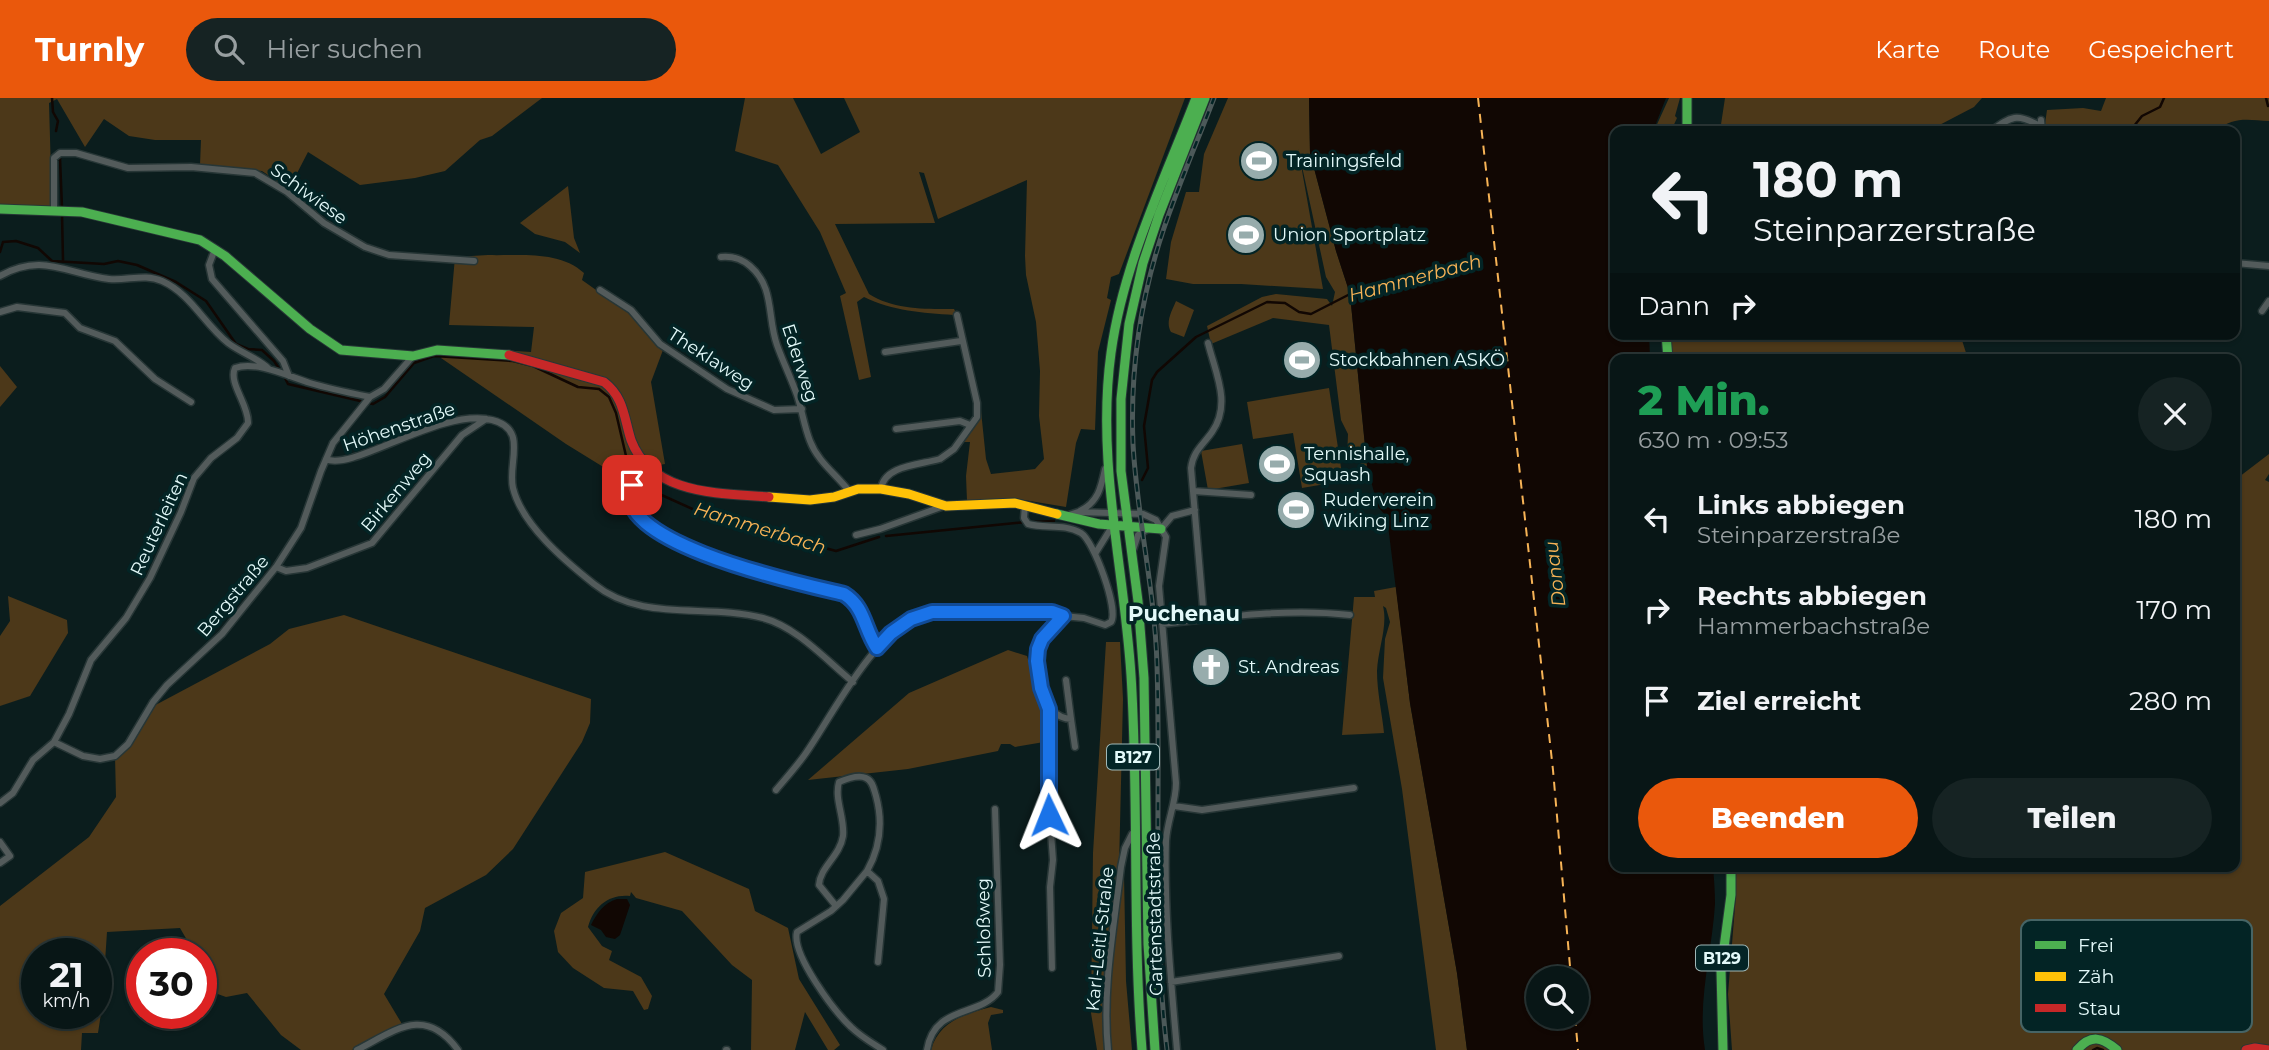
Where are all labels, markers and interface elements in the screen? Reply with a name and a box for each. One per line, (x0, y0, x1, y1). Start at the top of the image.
search box (186, 18, 676, 81)
text: Turnly (35, 29, 144, 69)
icon: search (210, 30, 248, 68)
text: Hier suchen (266, 33, 423, 65)
text: Karte (1875, 35, 1940, 64)
text: Route (1978, 35, 2050, 64)
text: Gespeichert (2088, 35, 2234, 64)
sports icon: Trainingsfeld (1238, 140, 1280, 182)
place label: Trainingsfeld (1286, 150, 1402, 172)
text: 180 m (1753, 150, 1903, 209)
icon: left (1638, 154, 1729, 245)
street label: Schiwiese (266, 159, 352, 229)
text: Steinparzerstraße (1753, 210, 2036, 249)
sports icon: Union Sportplatz (1225, 214, 1267, 256)
place label: Union Sportplatz (1273, 224, 1426, 246)
water label: Hammerbach (1346, 249, 1484, 307)
icon: right (1724, 287, 1762, 325)
text: Dann (1638, 290, 1710, 322)
street label: Ederweg (777, 321, 823, 405)
street label: Theklaweg (664, 323, 758, 395)
sports icon: Stockbahnen ASKÖ (1281, 339, 1323, 381)
place label: Stockbahnen ASKÖ (1329, 349, 1505, 371)
text: 2 Min. (1638, 374, 1770, 426)
button: close (2138, 377, 2212, 451)
street label: Höhenstraße (340, 397, 458, 456)
text: 630 m · 09:53 (1638, 426, 1788, 454)
sports icon: Tennishalle, Squash (1256, 443, 1298, 485)
place label: Tennishalle, Squash (1304, 443, 1409, 486)
street label: Birkenweg (356, 448, 436, 536)
pin (602, 455, 662, 515)
icon: arrive (613, 466, 651, 504)
street label: Reuterleiten (126, 469, 192, 579)
sports icon: Ruderverein Wiking Linz (1275, 489, 1317, 531)
place label: Ruderverein Wiking Linz (1323, 489, 1434, 532)
text: Links abbiegen (1697, 489, 1905, 521)
water label: Hammerbach (691, 497, 829, 559)
icon: left (1638, 500, 1676, 538)
text: 180 m (2134, 503, 2212, 535)
text: Steinparzerstraße (1697, 521, 1900, 549)
water label: Donau (1540, 540, 1570, 608)
street label: Bergstraße (192, 551, 274, 641)
text: Rechts abbiegen (1697, 580, 1927, 612)
icon: right (1638, 591, 1676, 629)
text: 170 m (2136, 594, 2212, 626)
district label: Puchenau (1128, 601, 1240, 626)
text: Hammerbachstraße (1697, 612, 1930, 640)
church icon: St. Andreas (1190, 646, 1232, 688)
place label: St. Andreas (1238, 656, 1340, 678)
icon: arrive (1638, 682, 1676, 720)
text: Ziel erreicht (1697, 685, 1861, 717)
text: 280 m (2129, 685, 2212, 717)
road number: B127 (1107, 744, 1159, 770)
position arrow (1012, 778, 1086, 852)
button: Beenden (1638, 778, 1918, 858)
button: Teilen (1932, 778, 2212, 858)
street label: Gartenstadtstraße (1143, 832, 1167, 996)
street label: Karl-Leitl-Straße (1081, 866, 1119, 1012)
street label: Schloßweg (972, 878, 996, 978)
legend (2021, 920, 2252, 1032)
text: Frei (2078, 934, 2114, 957)
speed limit sign: 30 (126, 938, 217, 1029)
road number: B129 (1696, 946, 1748, 971)
text: 21 (49, 953, 84, 996)
text: Zäh (2078, 965, 2114, 988)
map controls (1526, 966, 1589, 1029)
button: search (1526, 966, 1589, 1029)
text: km/h (42, 990, 91, 1012)
text: Stau (2078, 997, 2121, 1020)

